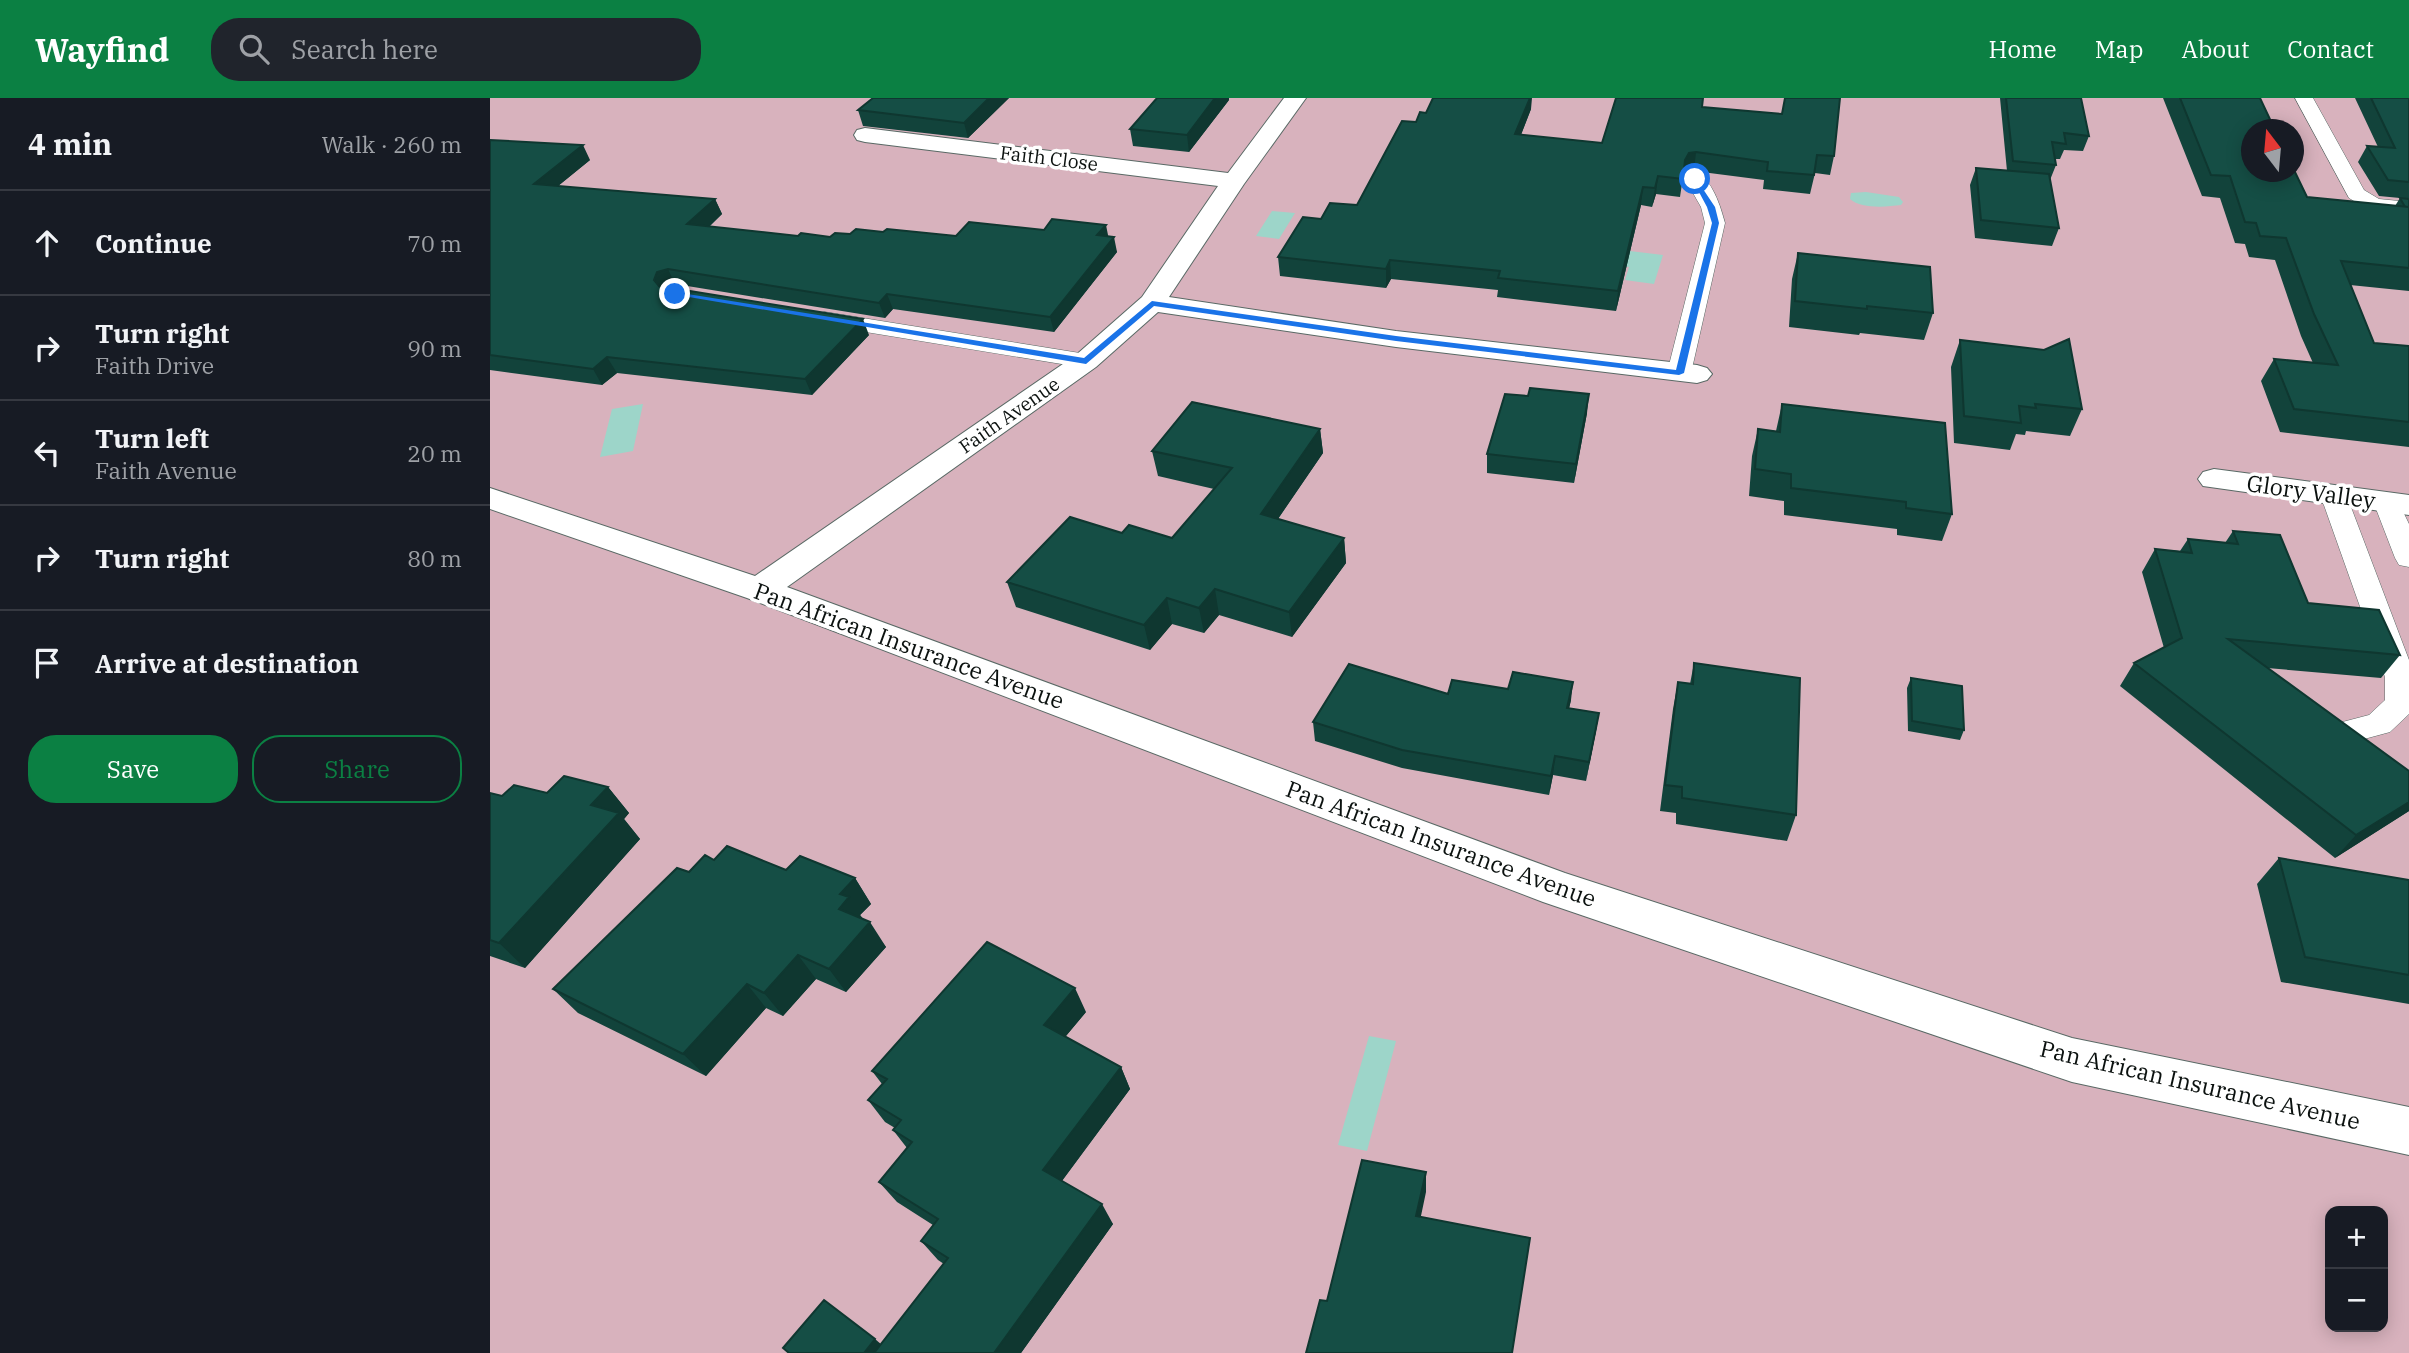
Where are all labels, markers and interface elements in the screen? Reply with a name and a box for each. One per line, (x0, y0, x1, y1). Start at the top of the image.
search box (211, 18, 701, 81)
text: Wayfind (35, 28, 169, 71)
icon: search (235, 30, 273, 68)
text: Search here (291, 32, 438, 66)
text: Home (1989, 33, 2057, 65)
text: Map (2095, 33, 2143, 65)
text: About (2181, 33, 2249, 65)
text: Contact (2287, 33, 2374, 65)
north arrow (2241, 119, 2304, 182)
text: 4 min (28, 124, 112, 163)
text: Walk · 260 m (321, 129, 462, 159)
street label: Faith Close (999, 140, 1099, 176)
route start (1679, 163, 1710, 194)
icon: ahead (28, 224, 66, 262)
text: Continue (95, 226, 212, 260)
text: 70 m (407, 228, 462, 258)
route end (659, 278, 690, 309)
text: Turn right (95, 316, 229, 350)
icon: right (28, 329, 66, 367)
text: 90 m (407, 333, 462, 363)
text: Faith Drive (95, 350, 214, 380)
street label: Faith Avenue (954, 372, 1064, 458)
text: Turn left (95, 421, 209, 455)
icon: left (28, 434, 66, 472)
text: 20 m (407, 438, 462, 468)
text: Faith Avenue (95, 455, 237, 485)
street label: Glory Valley (2245, 467, 2378, 515)
icon: right (28, 539, 66, 577)
text: Turn right (95, 541, 229, 575)
text: 80 m (407, 543, 462, 573)
street label: Pan African Insurance Avenue (750, 575, 1068, 715)
icon: arrive (28, 644, 66, 682)
text: Arrive at destination (95, 646, 359, 680)
button: Save (28, 735, 238, 803)
button: Share (252, 735, 462, 803)
street label: Pan African Insurance Avenue (1282, 773, 1600, 913)
street label: Pan African Insurance Avenue (2037, 1033, 2363, 1136)
map controls (2325, 1206, 2388, 1332)
button: + (2325, 1206, 2388, 1269)
button: − (2325, 1269, 2388, 1332)

